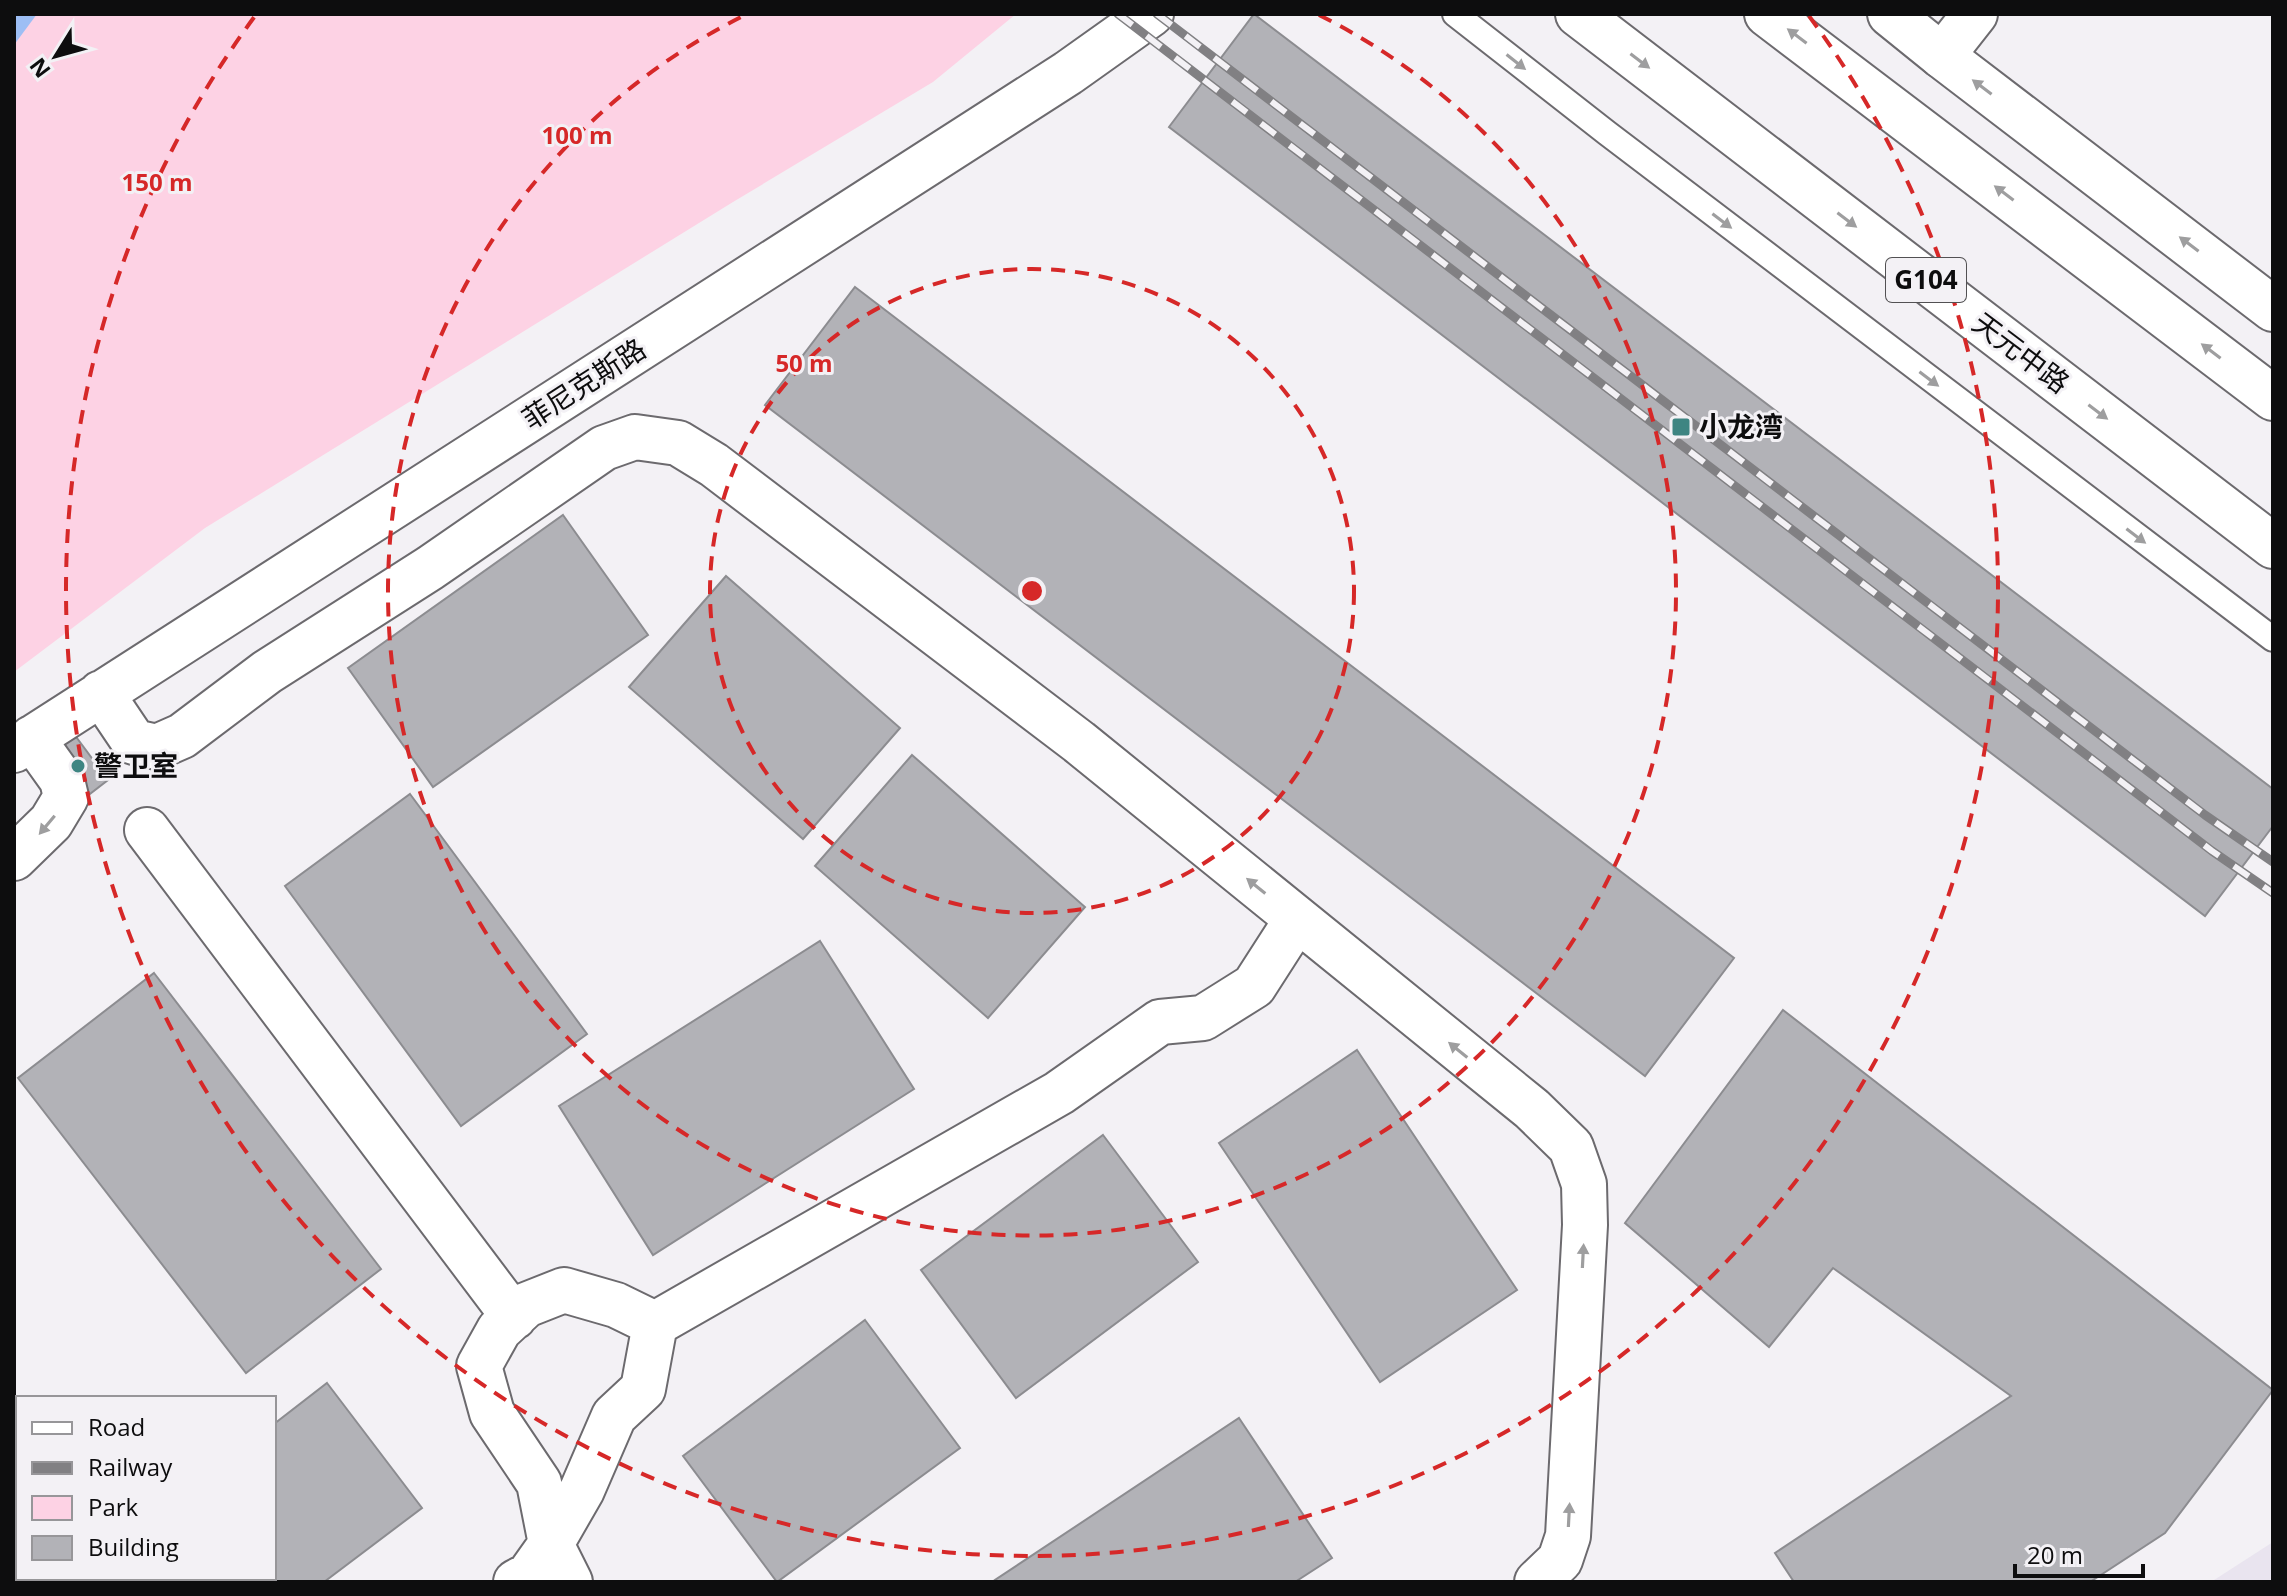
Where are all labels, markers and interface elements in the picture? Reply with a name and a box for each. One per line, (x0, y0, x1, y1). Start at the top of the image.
north arrow (16, 16, 96, 96)
one-way arrow (1786, 29, 1807, 45)
text: N (22, 52, 57, 85)
one-way arrow (1630, 53, 1650, 69)
one-way arrow (1506, 54, 1526, 70)
one-way arrow (1972, 79, 1992, 95)
text: 100 m (542, 118, 612, 151)
text: 150 m (122, 165, 192, 198)
one-way arrow (1994, 186, 2014, 202)
one-way arrow (1837, 211, 1857, 227)
one-way arrow (1712, 213, 1732, 229)
one-way arrow (2179, 237, 2199, 253)
road number: G104 (1886, 258, 1966, 302)
street label: 天元中路 (1965, 303, 2078, 401)
street label: 菲尼克斯路 (514, 329, 653, 437)
one-way arrow (2201, 343, 2221, 359)
text: 50 m (775, 346, 833, 379)
one-way arrow (1919, 370, 1939, 386)
one-way arrow (2087, 403, 2108, 419)
place label: 小龙湾 (1699, 407, 1783, 445)
marker: 小龙湾 (1670, 416, 1692, 438)
one-way arrow (2126, 528, 2146, 544)
centre of rings (1018, 577, 1046, 605)
place label: 警卫室 (94, 746, 178, 784)
marker: 警卫室 (69, 757, 87, 775)
one-way arrow (39, 814, 56, 834)
one-way arrow (1246, 878, 1266, 895)
one-way arrow (1448, 1042, 1468, 1059)
one-way arrow (1577, 1243, 1590, 1268)
legend (16, 1396, 276, 1580)
text: Road (88, 1410, 145, 1443)
text: Railway (88, 1450, 173, 1483)
text: Park (88, 1490, 139, 1523)
one-way arrow (1563, 1502, 1576, 1527)
scale bar (2015, 1528, 2143, 1578)
text: Building (88, 1530, 179, 1563)
text: 20 m (2027, 1538, 2083, 1571)

